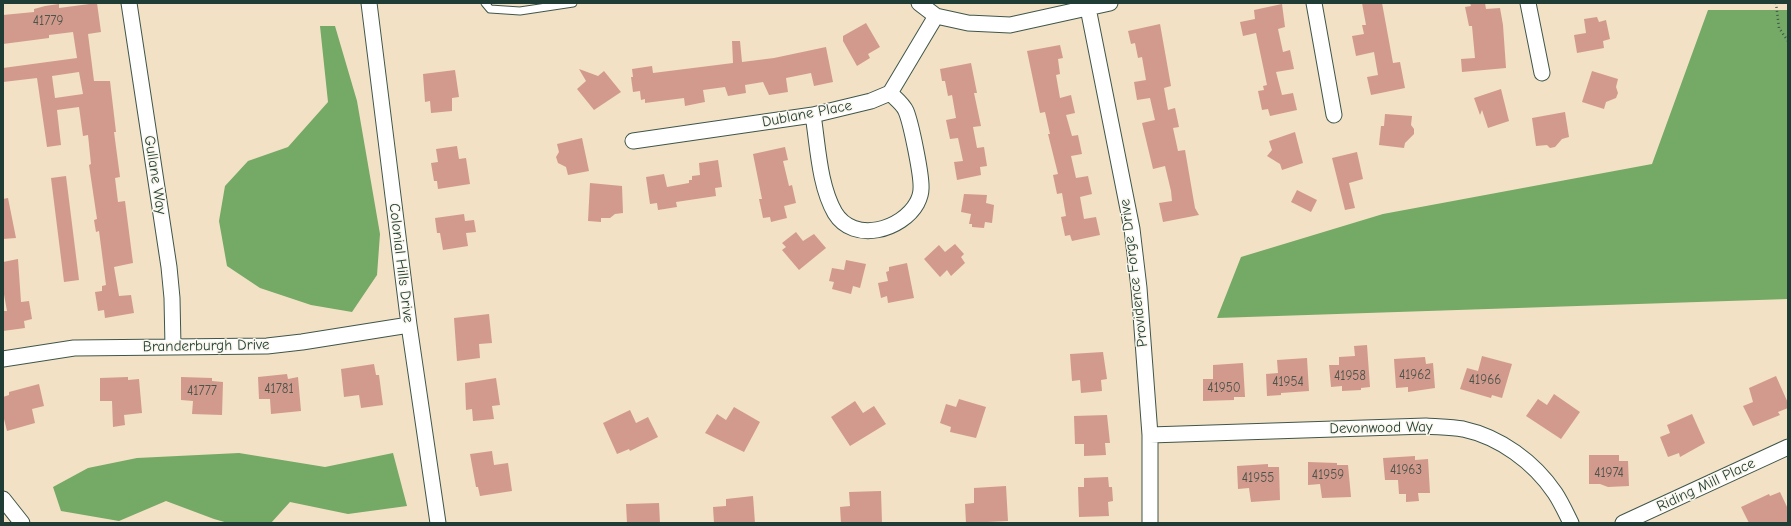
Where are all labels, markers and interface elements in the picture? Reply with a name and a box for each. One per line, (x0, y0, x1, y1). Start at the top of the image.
house number: 41779 (33, 13, 63, 29)
street label: Dublane Place (761, 96, 853, 132)
street label: Gullane Way (140, 134, 170, 216)
street label: Providence Forge Drive (1116, 198, 1152, 348)
street label: Colonial Hills Drive (385, 202, 417, 324)
street label: Branderburgh Drive (142, 336, 270, 356)
house number: 41962 (1399, 367, 1431, 383)
house number: 41958 (1334, 368, 1366, 384)
house number: 41966 (1469, 372, 1501, 388)
house number: 41954 (1272, 374, 1304, 390)
house number: 41950 (1207, 380, 1241, 396)
house number: 41781 (264, 381, 294, 397)
house number: 41777 (187, 383, 217, 399)
street label: Devonwood Way (1329, 418, 1433, 438)
street label: Riding Mill Place (1654, 454, 1758, 516)
house number: 41963 (1390, 462, 1422, 478)
house number: 41974 (1594, 465, 1624, 481)
house number: 41959 (1312, 467, 1344, 483)
house number: 41955 (1242, 470, 1274, 486)

